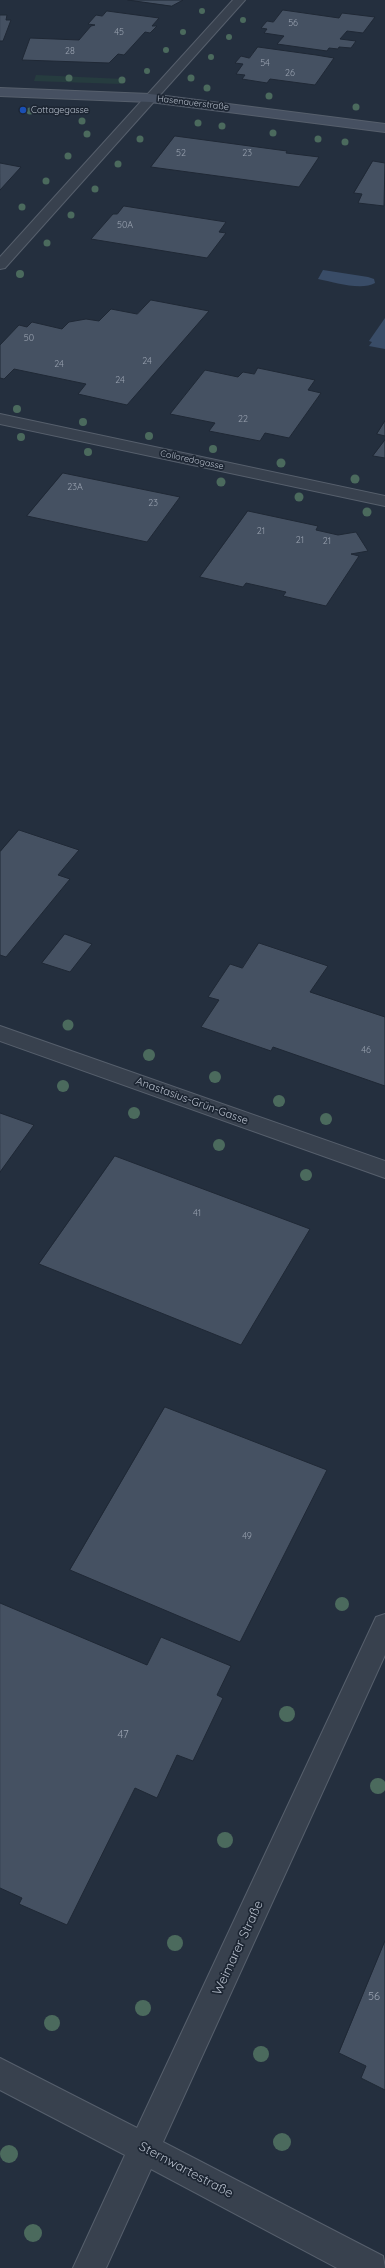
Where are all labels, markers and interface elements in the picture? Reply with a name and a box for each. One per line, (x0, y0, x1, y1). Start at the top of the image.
house number: 56 (288, 18, 298, 28)
house number: 45 (114, 27, 124, 37)
house number: 28 (65, 46, 75, 56)
house number: 54 (260, 58, 270, 68)
house number: 26 (285, 68, 295, 78)
street label: Hasenauerstraße (157, 93, 229, 113)
marker: Cottagegasse (18, 105, 28, 115)
place label: Cottagegasse (31, 105, 89, 115)
house number: 52 (176, 148, 186, 158)
house number: 23 (242, 148, 252, 158)
house number: 50A (117, 220, 133, 230)
house number: 50 (24, 333, 34, 343)
house number: 24 (142, 356, 152, 366)
house number: 24 (54, 359, 64, 369)
house number: 24 (115, 375, 125, 385)
house number: 22 (238, 414, 248, 424)
street label: Colloredogasse (159, 448, 225, 472)
house number: 23A (67, 482, 83, 492)
house number: 23 (148, 498, 158, 508)
house number: 21 (257, 526, 265, 536)
house number: 21 (296, 535, 304, 545)
house number: 21 (323, 536, 331, 546)
house number: 46 (361, 1045, 371, 1055)
street label: Anastasius-Grün-Gasse (134, 1074, 250, 1128)
house number: 41 (193, 1208, 201, 1218)
house number: 49 (242, 1531, 252, 1541)
house number: 47 (117, 1728, 129, 1742)
street label: Weimarer Straße (209, 1898, 267, 1998)
house number: 56 (368, 1990, 380, 2004)
street label: Sternwartestraße (136, 2139, 236, 2201)

